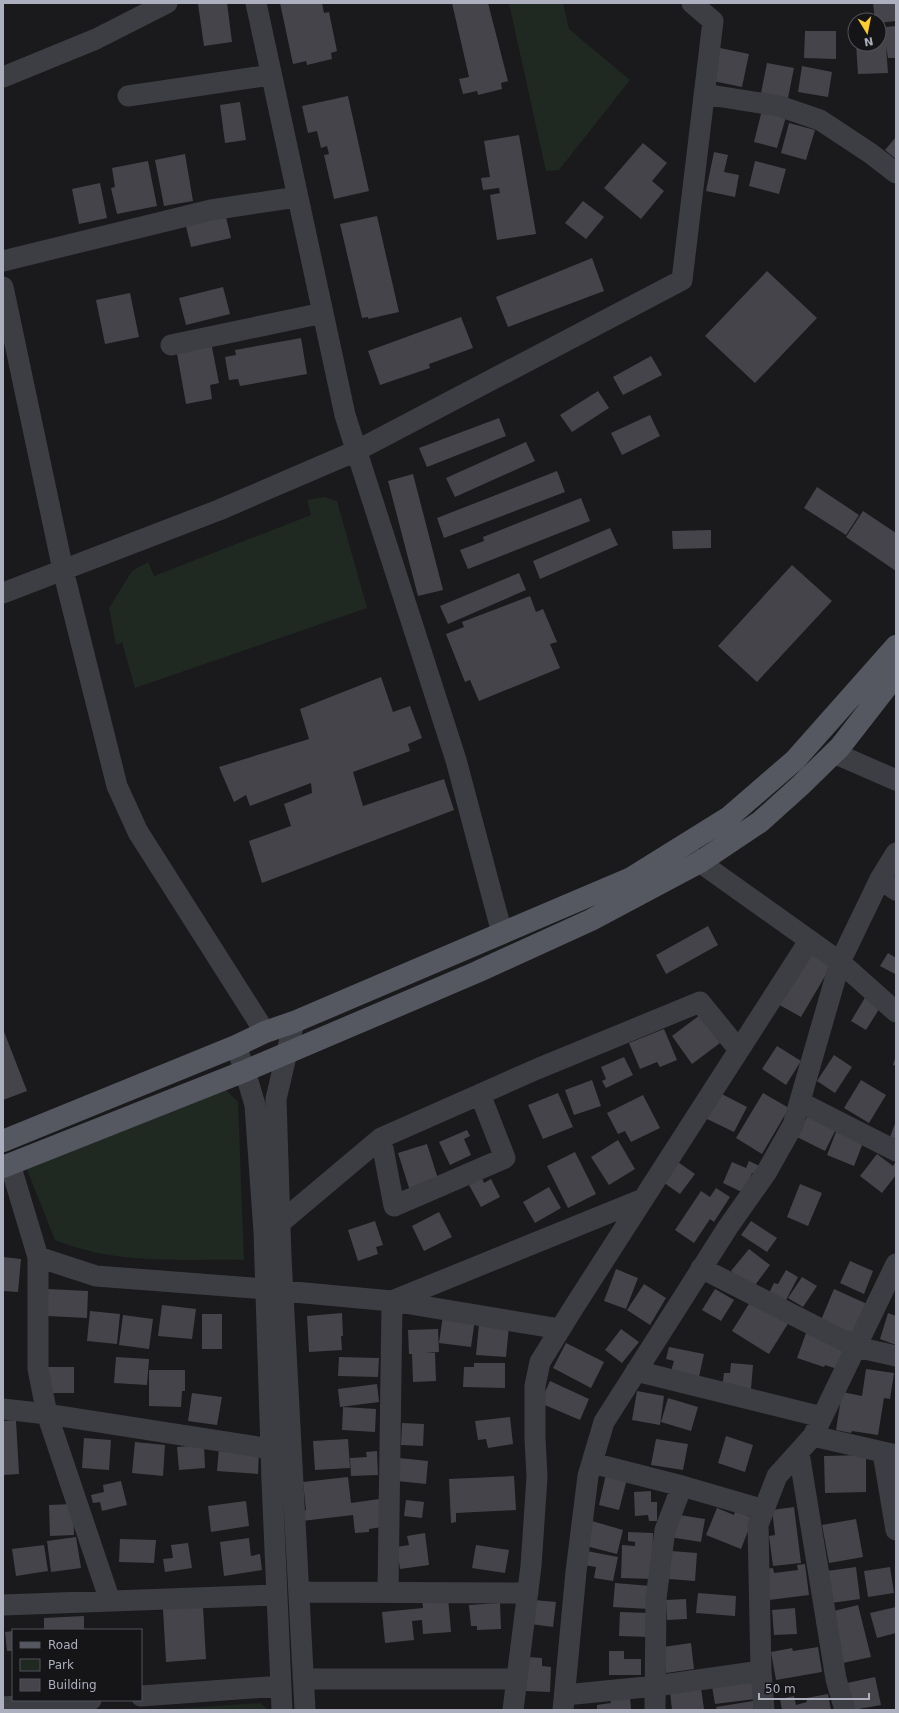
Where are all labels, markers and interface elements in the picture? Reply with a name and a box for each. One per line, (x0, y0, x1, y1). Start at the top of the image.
north arrow (847, 12, 887, 52)
text: N (863, 34, 874, 49)
legend (12, 1629, 142, 1701)
text: Road (48, 1638, 78, 1652)
text: Park (48, 1658, 74, 1672)
scale bar (759, 1675, 869, 1701)
text: Building (48, 1678, 97, 1692)
text: 50 m (765, 1682, 796, 1696)

